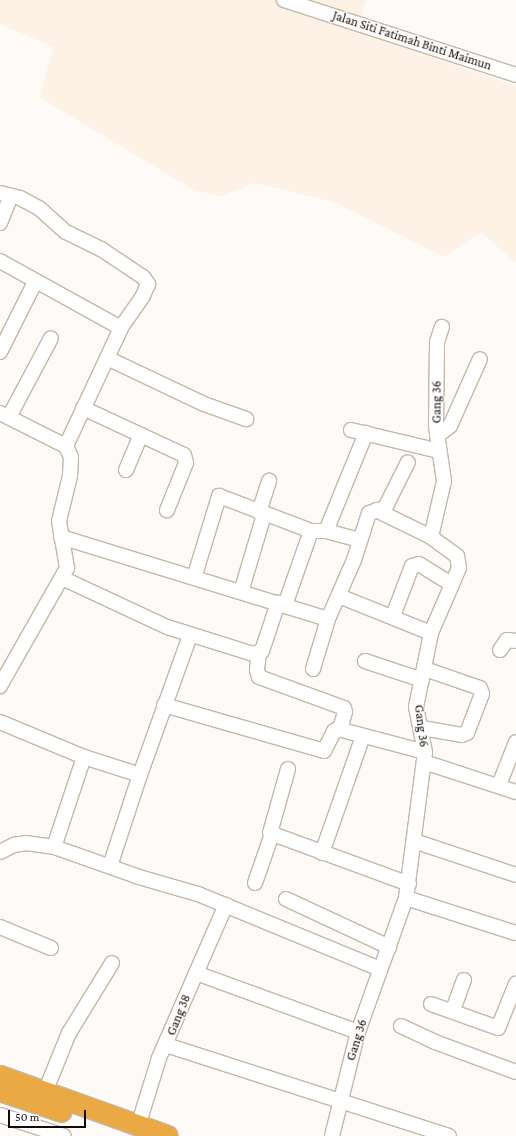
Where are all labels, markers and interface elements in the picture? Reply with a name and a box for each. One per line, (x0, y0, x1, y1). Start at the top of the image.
street label: Jalan Siti Fatimah Binti Maimun (331, 8, 493, 74)
street label: Gang 36 (429, 381, 445, 423)
street label: Gang 36 (411, 704, 431, 748)
street label: Gang 38 (164, 992, 194, 1038)
street label: Gang 36 (343, 1017, 371, 1063)
scale bar (10, 1102, 88, 1128)
text: 50 m (15, 1110, 39, 1124)

